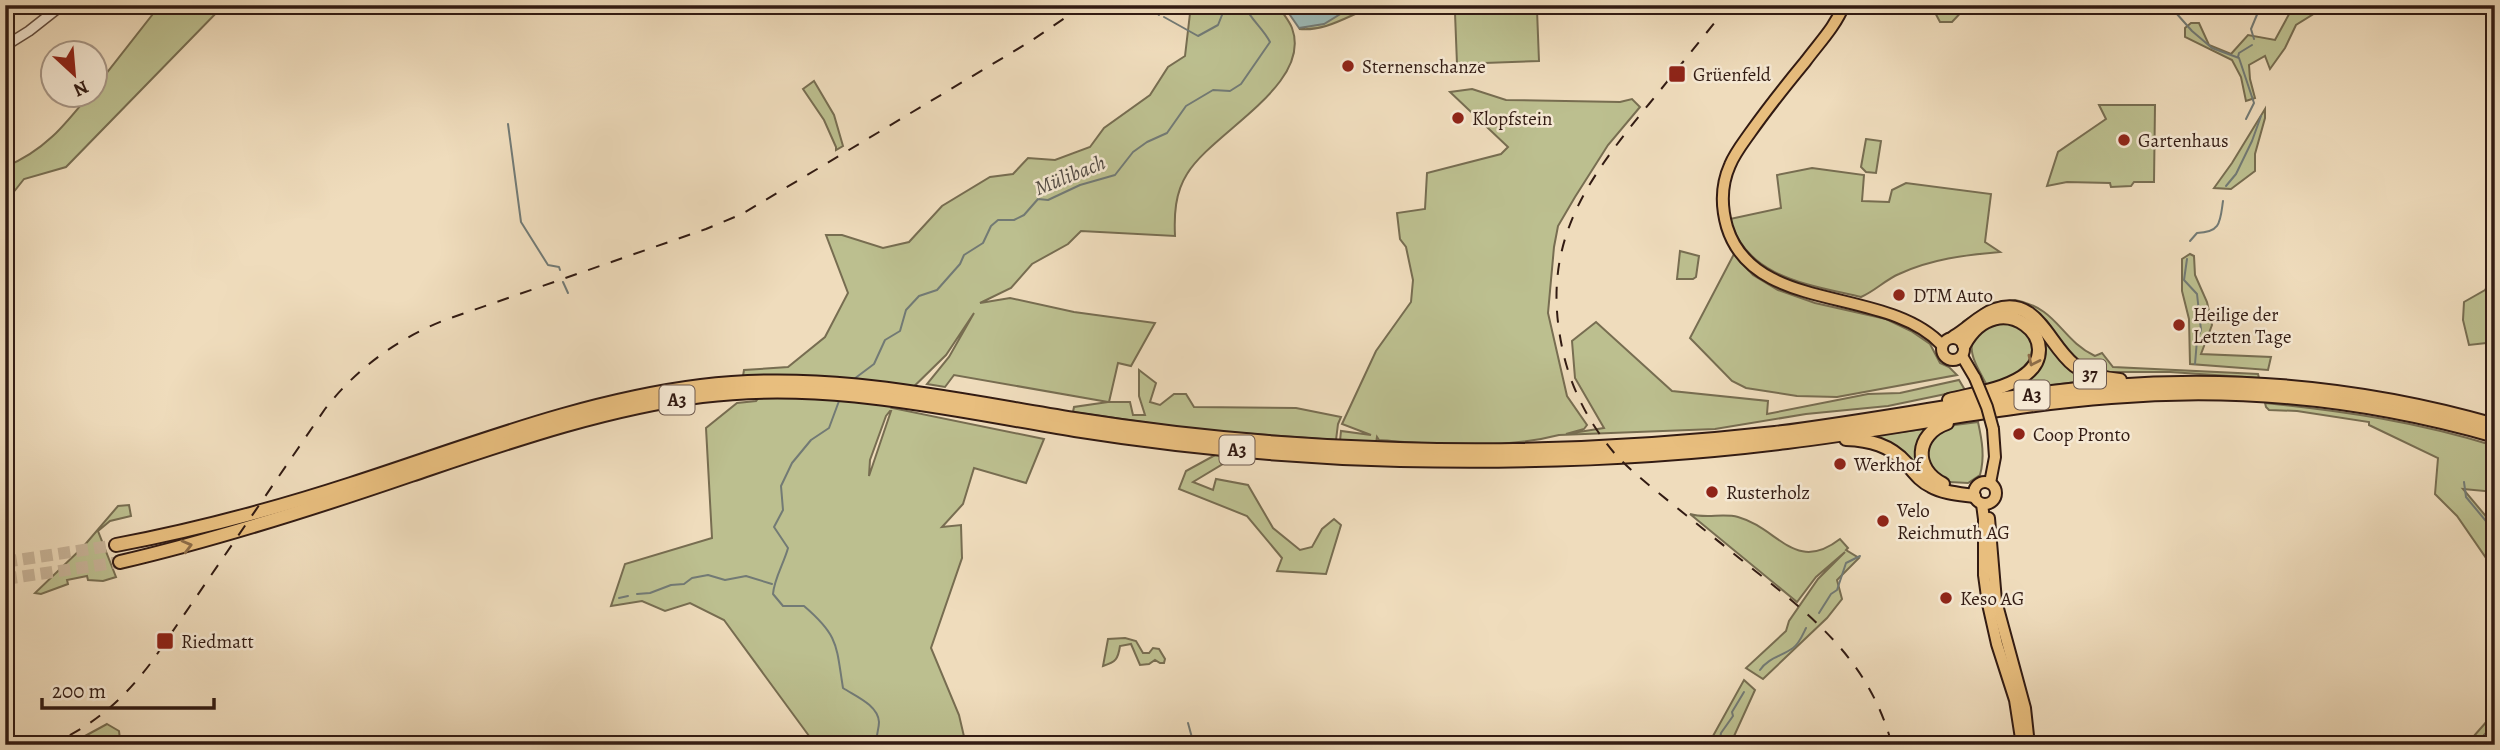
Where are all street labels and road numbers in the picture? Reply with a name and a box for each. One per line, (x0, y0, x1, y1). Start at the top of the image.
road number: 37 (2074, 360, 2106, 388)
road number: A3 (2014, 380, 2050, 410)
road number: A3 (660, 386, 694, 414)
road number: A3 (1220, 436, 1254, 464)

